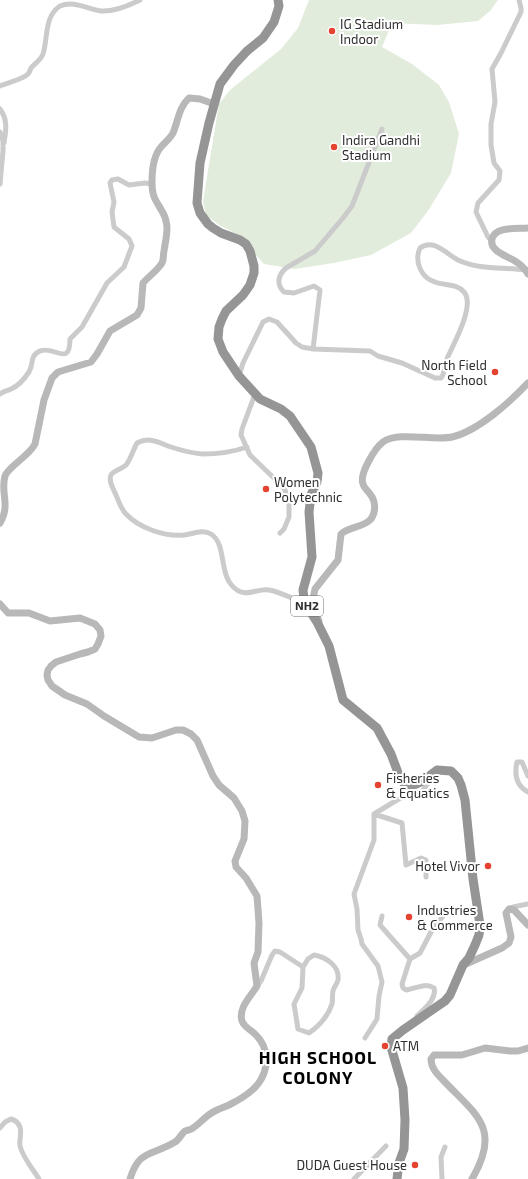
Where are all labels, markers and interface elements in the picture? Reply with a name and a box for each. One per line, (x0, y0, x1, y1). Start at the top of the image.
place label: IG Stadium Indoor (340, 16, 403, 47)
marker: IG Stadium Indoor (327, 26, 337, 36)
place label: Indira Gandhi Stadium (342, 132, 420, 163)
marker: Indira Gandhi Stadium (329, 142, 339, 152)
place label: North Field School (421, 357, 487, 388)
marker: North Field School (490, 367, 500, 377)
place label: Women Polytechnic (274, 474, 342, 505)
marker: Women Polytechnic (261, 484, 271, 494)
road number: NH2 (291, 596, 323, 616)
place label: Fisheries & Equatics (386, 770, 449, 801)
marker: Fisheries & Equatics (373, 780, 383, 790)
place label: Hotel Vivor (415, 858, 480, 874)
marker: Hotel Vivor (483, 861, 493, 871)
place label: Industries & Commerce (417, 902, 493, 933)
marker: Industries & Commerce (404, 912, 414, 922)
place label: ATM (393, 1038, 419, 1054)
marker: ATM (380, 1041, 390, 1051)
district label: HIGH SCHOOL COLONY (259, 1047, 377, 1087)
place label: DUDA Guest House (296, 1157, 407, 1173)
marker: DUDA Guest House (410, 1160, 420, 1170)

